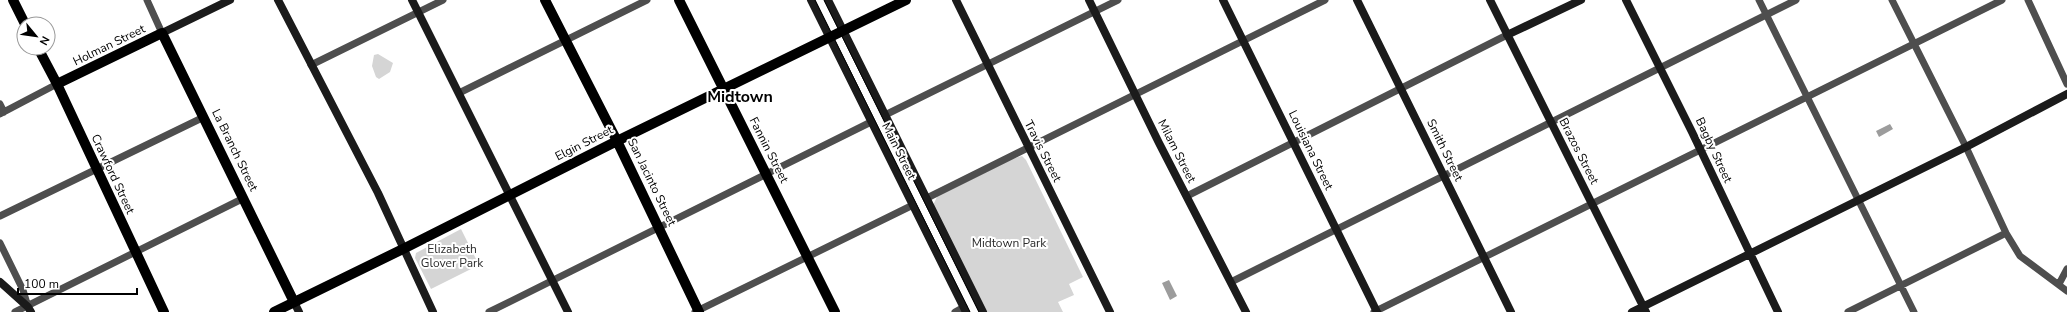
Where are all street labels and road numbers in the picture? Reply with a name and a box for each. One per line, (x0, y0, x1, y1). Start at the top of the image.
street label: Holman Street (70, 20, 149, 69)
street label: La Branch Street (208, 106, 262, 195)
street label: Louisiana Street (1285, 108, 1338, 193)
street label: Fannin Street (746, 114, 793, 186)
street label: Brazos Street (1555, 115, 1603, 188)
street label: Bagby Street (1692, 115, 1736, 186)
street label: Smith Street (1423, 116, 1467, 184)
street label: Travis Street (1021, 117, 1066, 185)
street label: Milam Street (1154, 117, 1200, 186)
street label: Main Street (878, 120, 920, 183)
street label: Elgin Street (552, 121, 616, 164)
street label: Crawford Street (88, 131, 139, 217)
street label: San Jacinto Street (624, 135, 681, 229)

